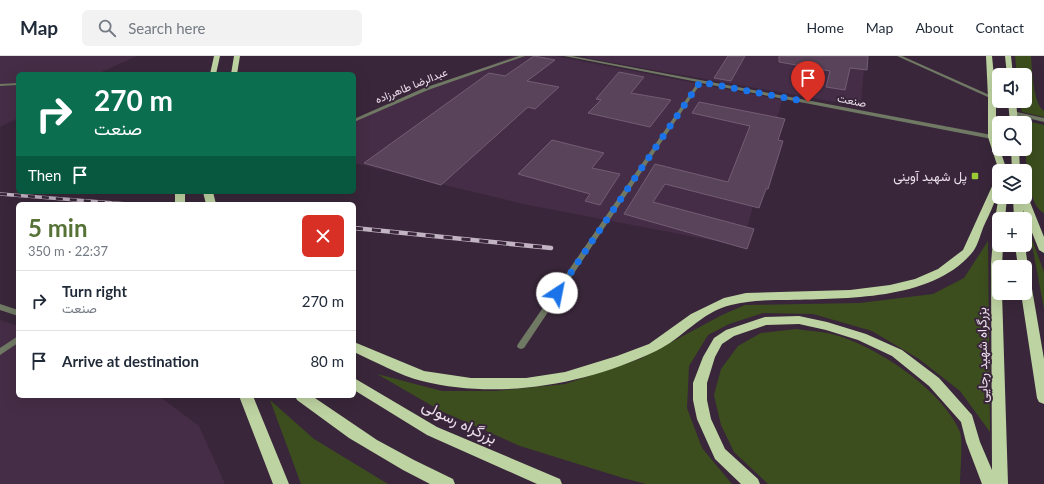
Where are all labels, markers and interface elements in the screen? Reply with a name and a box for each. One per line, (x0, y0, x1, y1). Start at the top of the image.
search box (82, 10, 362, 46)
text: Map (20, 16, 58, 39)
icon: search (96, 17, 118, 39)
text: Search here (128, 19, 206, 37)
text: Home (806, 19, 844, 36)
text: Map (866, 19, 893, 36)
text: About (915, 19, 953, 36)
text: Contact (975, 19, 1024, 36)
pin (791, 61, 825, 102)
street label: عبدالرضا طاهرزاده (373, 64, 450, 106)
icon: arrive (797, 67, 819, 89)
map controls (992, 68, 1032, 300)
button: sound (992, 68, 1032, 108)
text: 270 m (94, 83, 173, 117)
icon: right (28, 88, 80, 140)
street label: صنعت (836, 91, 868, 109)
button: search (992, 116, 1032, 156)
text: صنعت (94, 117, 142, 139)
icon: arrive (69, 164, 91, 186)
button: layers (992, 164, 1032, 204)
text: Then (28, 166, 61, 184)
place label: پل شهید آوینی (893, 168, 967, 186)
marker: پل شهید آوینی (970, 171, 980, 181)
button: + (992, 212, 1032, 252)
text: 5 min (28, 213, 88, 242)
button: close (302, 215, 344, 257)
text: 350 m · 22:37 (28, 243, 108, 259)
button: − (992, 260, 1032, 300)
position arrow (536, 272, 578, 314)
text: Turn right (62, 282, 127, 300)
icon: right (28, 290, 50, 312)
text: 270 m (302, 292, 344, 310)
text: صنعت (62, 300, 97, 316)
street label: بزرگراه شهید رجایی (973, 307, 992, 403)
icon: arrive (28, 350, 50, 372)
text: Arrive at destination (62, 352, 199, 370)
text: 80 m (310, 352, 344, 370)
street label: بزرگراه رسولی (419, 395, 501, 449)

